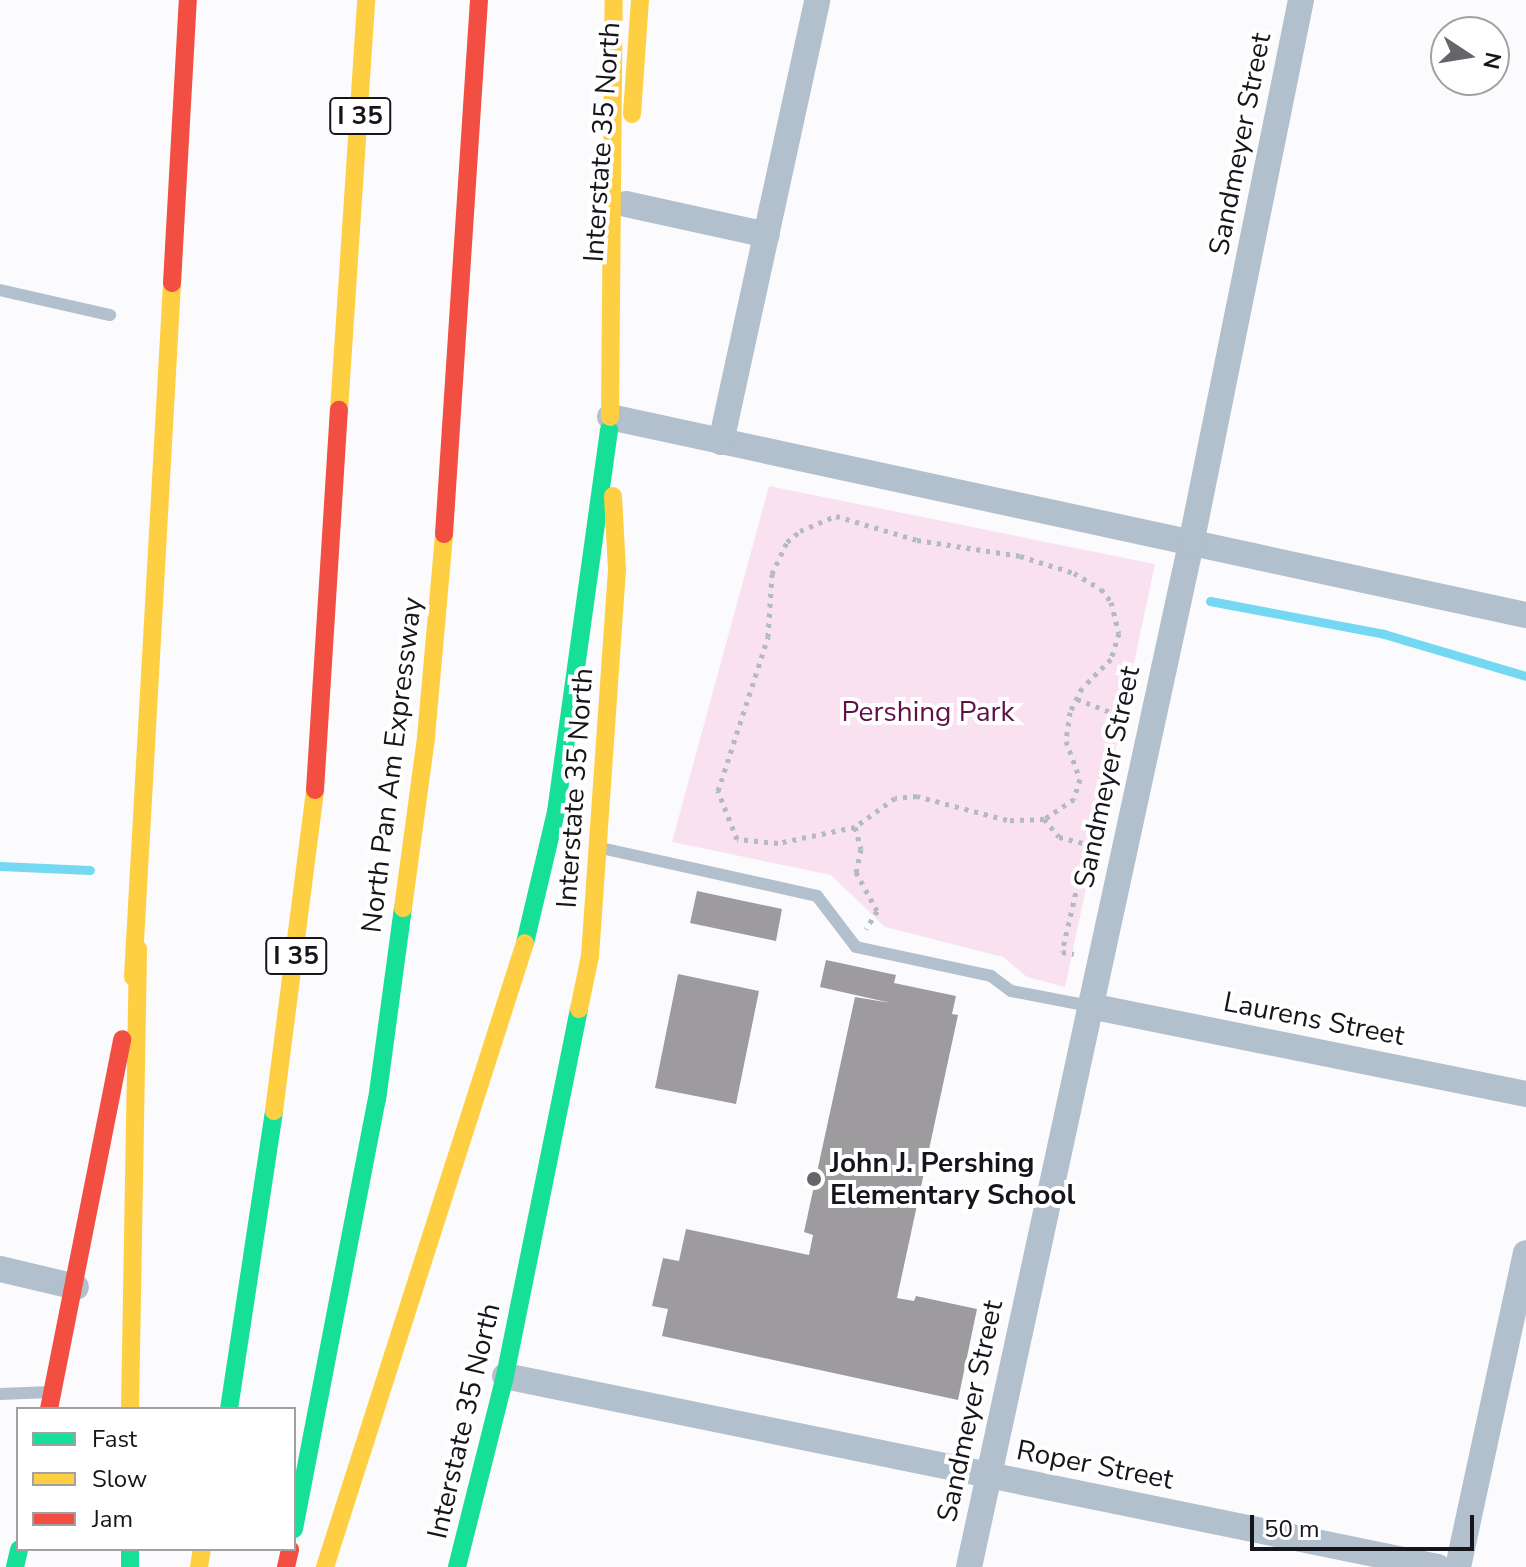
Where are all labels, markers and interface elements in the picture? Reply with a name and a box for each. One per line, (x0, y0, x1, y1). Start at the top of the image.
north arrow (1430, 16, 1510, 96)
street label: Interstate 35 North (577, 21, 627, 263)
street label: Sandmeyer Street (1202, 30, 1278, 258)
text: N (1475, 49, 1508, 72)
road number: I 35 (328, 94, 392, 138)
street label: North Pan Am Expressway (355, 595, 429, 935)
street label: Sandmeyer Street (1067, 663, 1147, 891)
street label: Interstate 35 North (550, 667, 600, 909)
park label: Pershing Park (841, 695, 1015, 729)
road number: I 35 (264, 934, 328, 978)
street label: Laurens Street (1221, 985, 1407, 1053)
place label: John J. Pershing Elementary School (830, 1146, 1075, 1212)
marker: John J. Pershing Elementary School (805, 1170, 823, 1188)
street label: Sandmeyer Street (930, 1297, 1010, 1525)
street label: Interstate 35 North (421, 1300, 507, 1542)
legend (16, 1407, 296, 1551)
text: Fast (92, 1423, 137, 1455)
street label: Roper Street (1014, 1433, 1176, 1497)
text: Slow (92, 1463, 147, 1495)
scale bar (1254, 1499, 1478, 1549)
text: Jam (92, 1503, 133, 1535)
text: 50 m (1264, 1513, 1320, 1545)

